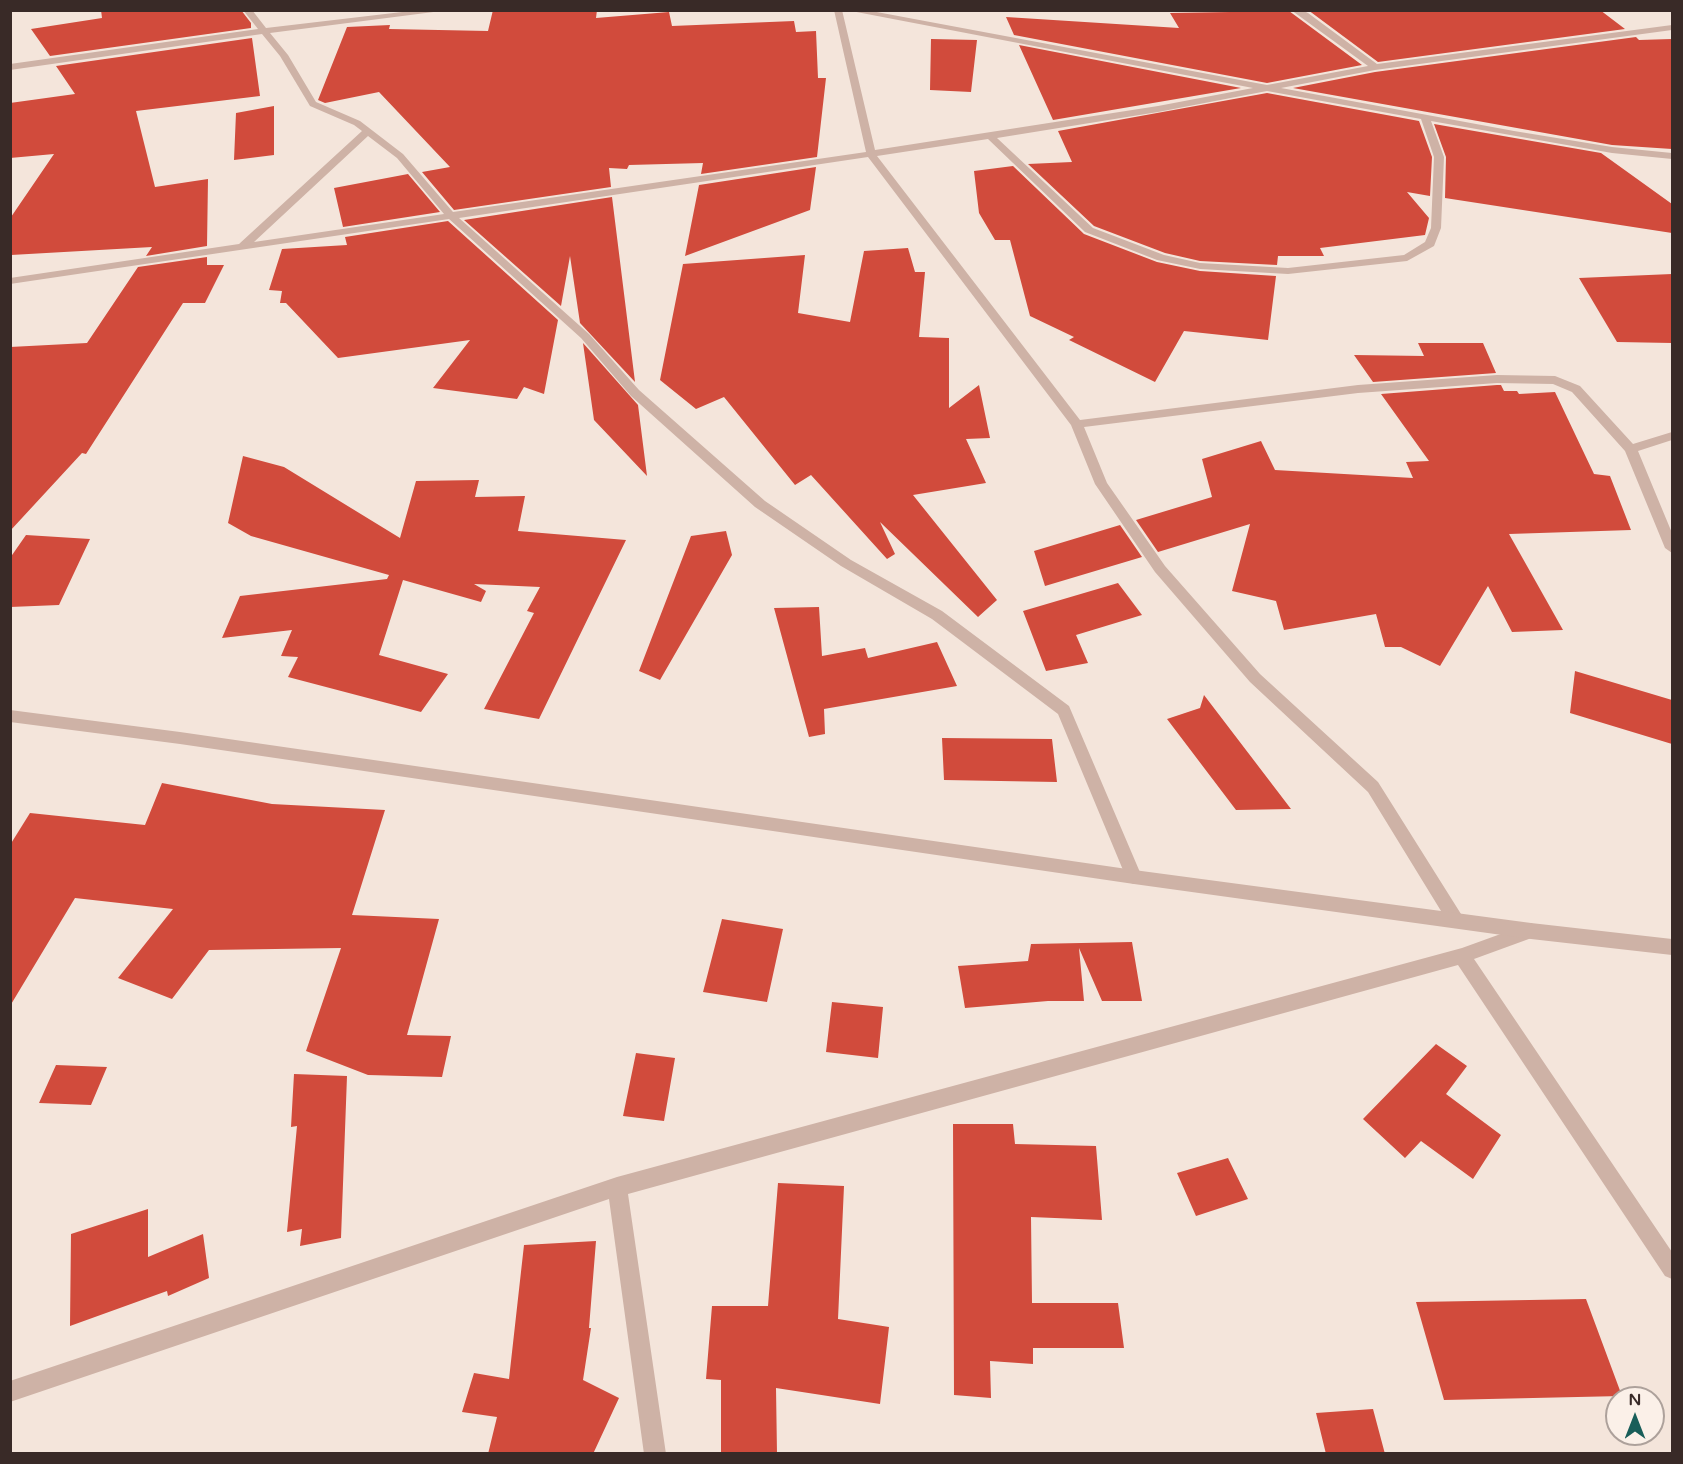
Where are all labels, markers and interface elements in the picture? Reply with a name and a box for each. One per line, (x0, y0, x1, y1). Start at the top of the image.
north arrow (1605, 1386, 1665, 1446)
text: N (1629, 1390, 1641, 1410)

